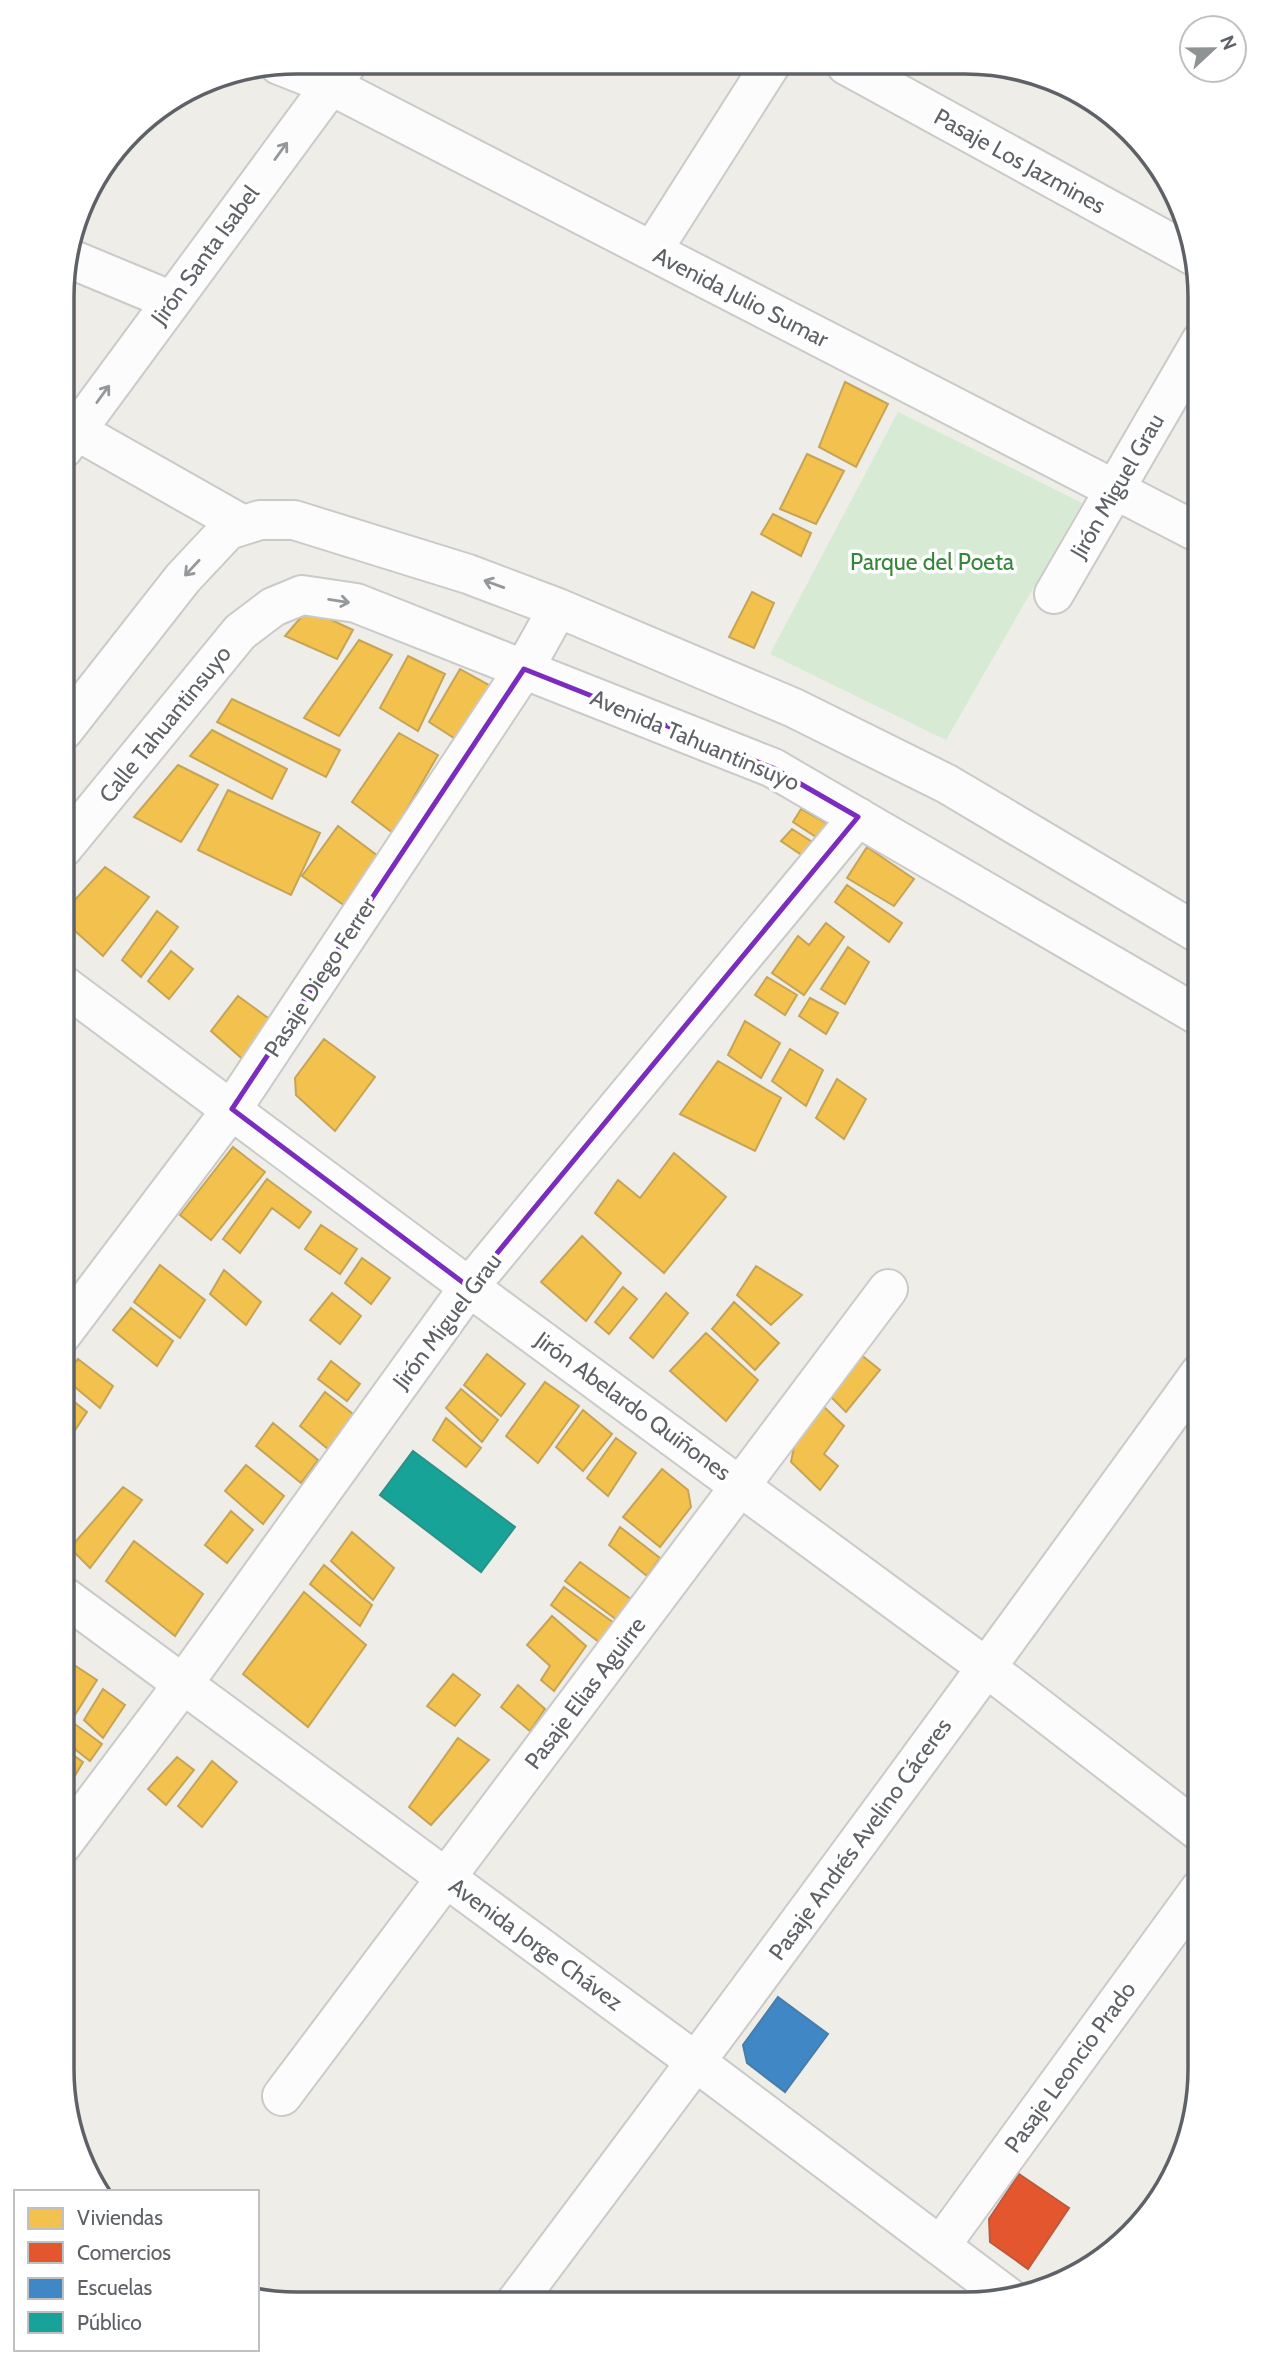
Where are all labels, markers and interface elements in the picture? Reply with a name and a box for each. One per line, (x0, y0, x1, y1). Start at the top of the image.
north arrow (1178, 14, 1248, 84)
text: N (1215, 32, 1241, 53)
street label: Pasaje Los Jazmines (929, 102, 1111, 220)
one-way arrow (274, 142, 289, 161)
street label: Jirón Santa Isabel (144, 179, 265, 331)
street label: Avenida Julio Sumar (649, 241, 834, 354)
one-way arrow (96, 385, 111, 404)
street label: Jirón Miguel Grau (1064, 408, 1170, 564)
park label: Parque del Poeta (850, 548, 1014, 576)
one-way arrow (184, 559, 201, 576)
one-way arrow (484, 577, 506, 589)
one-way arrow (327, 594, 350, 607)
street label: Calle Tahuantinsuyo (93, 640, 237, 808)
street label: Avenida Tahuantinsuyo (586, 683, 804, 797)
street label: Pasaje Diego Ferrer (258, 891, 382, 1062)
street label: Jirón Miguel Grau (386, 1248, 507, 1395)
street label: Jirón Abelardo Quiñones (529, 1325, 736, 1486)
street label: Pasaje Elias Aguirre (519, 1611, 652, 1775)
street label: Pasaje Andrés Avelino Cáceres (763, 1713, 957, 1965)
street label: Avenida Jorge Chávez (444, 1872, 628, 2016)
street label: Pasaje Leoncio Prado (999, 1976, 1141, 2158)
legend (14, 2190, 259, 2351)
text: Viviendas (77, 2205, 163, 2230)
text: Comercios (77, 2240, 171, 2265)
text: Escuelas (77, 2275, 153, 2300)
text: Público (77, 2310, 142, 2335)

